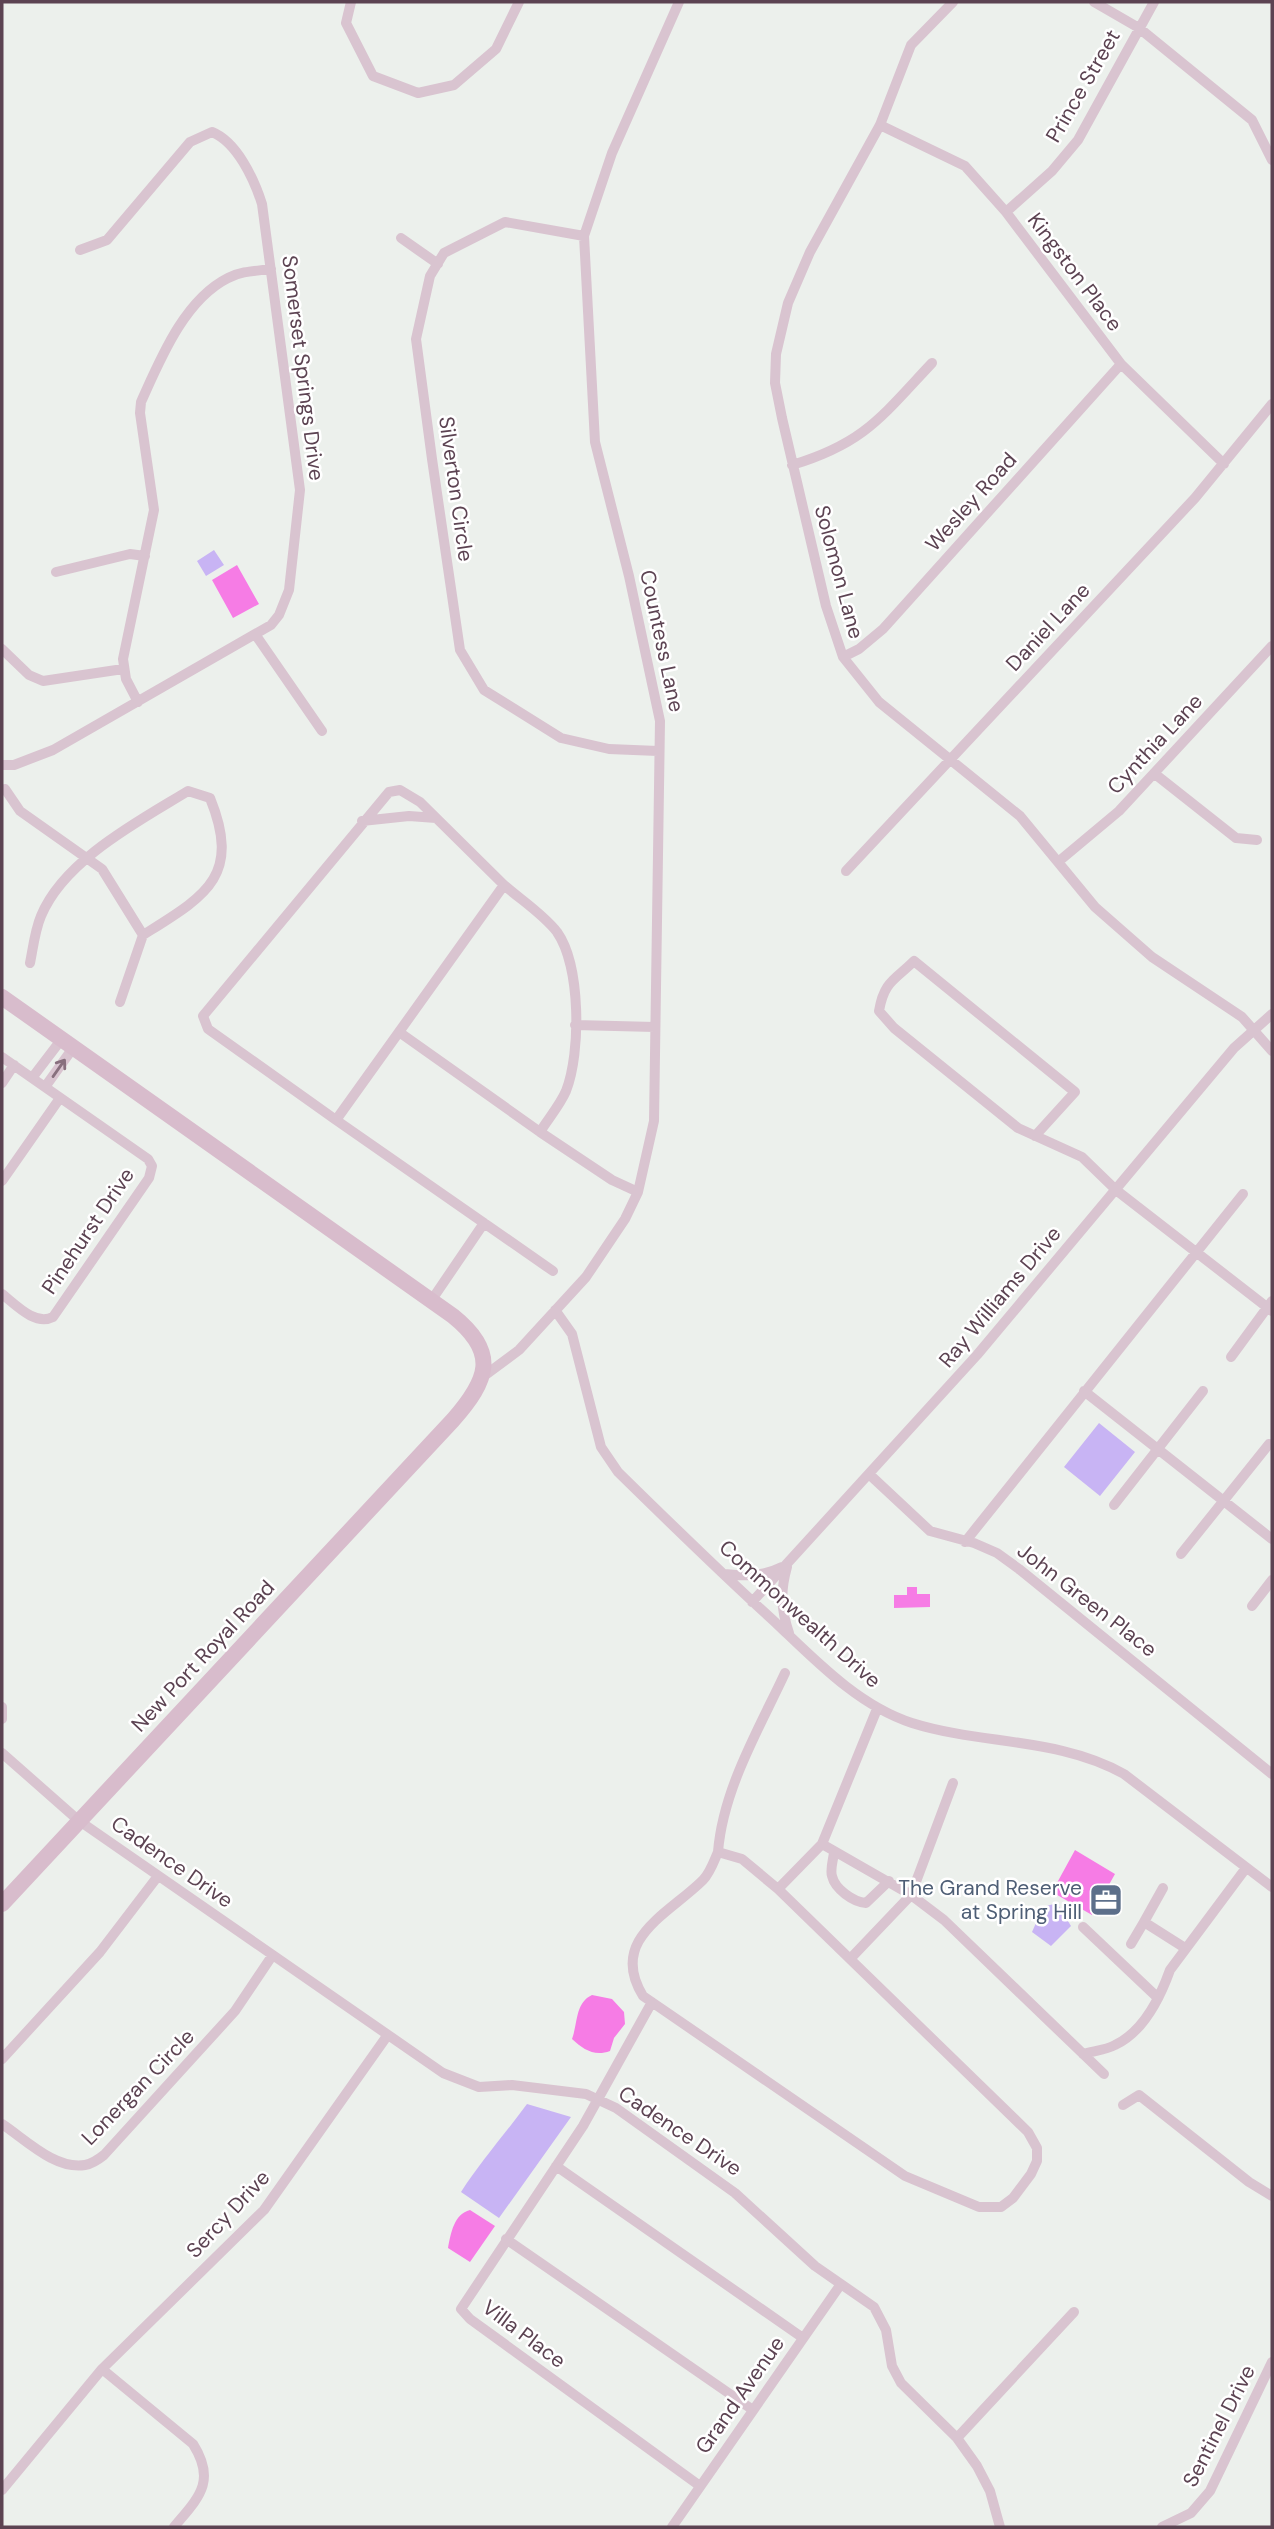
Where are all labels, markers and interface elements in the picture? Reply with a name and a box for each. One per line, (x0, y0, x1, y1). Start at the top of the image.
street label: Prince Street (1039, 24, 1127, 148)
street label: Kingston Place (1021, 207, 1129, 337)
street label: Somerset Springs Drive (275, 254, 331, 482)
street label: Silverton Circle (432, 415, 480, 563)
street label: Wesley Road (919, 447, 1023, 557)
street label: Solomon Lane (808, 502, 870, 642)
street label: Countess Lane (633, 567, 691, 715)
street label: Daniel Lane (1000, 577, 1096, 677)
street label: Cynthia Lane (1101, 688, 1209, 800)
one-way arrow (52, 1059, 66, 1078)
street label: Pinehurst Drive (35, 1162, 141, 1300)
street label: Ray Williams Drive (933, 1220, 1067, 1374)
street label: Commonwealth Drive (713, 1534, 887, 1694)
street label: John Green Place (1012, 1537, 1163, 1663)
street label: New Port Royal Road (125, 1574, 281, 1738)
street label: Cadence Drive (105, 1810, 239, 1914)
place label: The Grand Reserve at Spring Hill (898, 1874, 1082, 1926)
office icon: The Grand Reserve at Spring Hill (1087, 1881, 1125, 1919)
street label: Lonergan Circle (75, 2023, 201, 2151)
street label: Cadence Drive (613, 2079, 747, 2183)
street label: Sercy Drive (180, 2164, 276, 2264)
street label: Villa Place (477, 2293, 571, 2375)
street label: Grand Avenue (689, 2331, 791, 2459)
street label: Sentinel Drive (1176, 2360, 1262, 2492)

